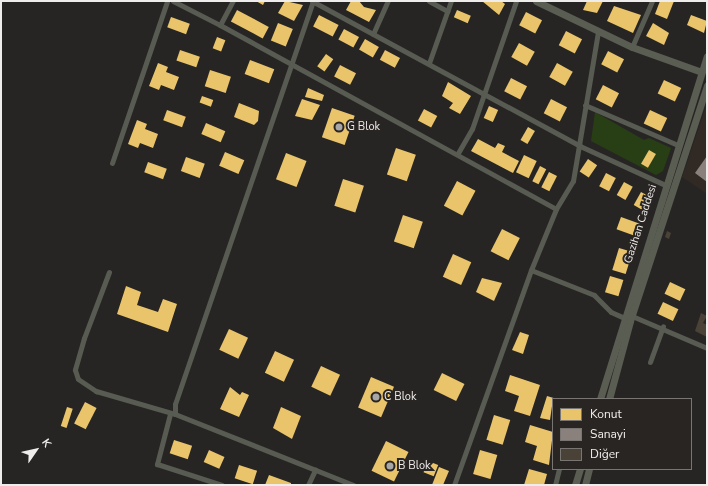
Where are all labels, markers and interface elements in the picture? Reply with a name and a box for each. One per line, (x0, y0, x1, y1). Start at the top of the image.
place label: G Blok (347, 120, 380, 134)
marker: G Blok (334, 122, 344, 132)
street label: Gazihan Caddesi (622, 183, 660, 265)
place label: C Blok (384, 390, 416, 404)
marker: C Blok (371, 392, 381, 402)
legend (552, 398, 692, 470)
text: Konut (590, 406, 622, 422)
text: Sanayi (590, 426, 626, 442)
north arrow (16, 430, 56, 470)
text: K (38, 436, 55, 450)
text: Diğer (590, 446, 619, 462)
place label: B Blok (398, 459, 431, 473)
marker: B Blok (385, 461, 395, 471)

